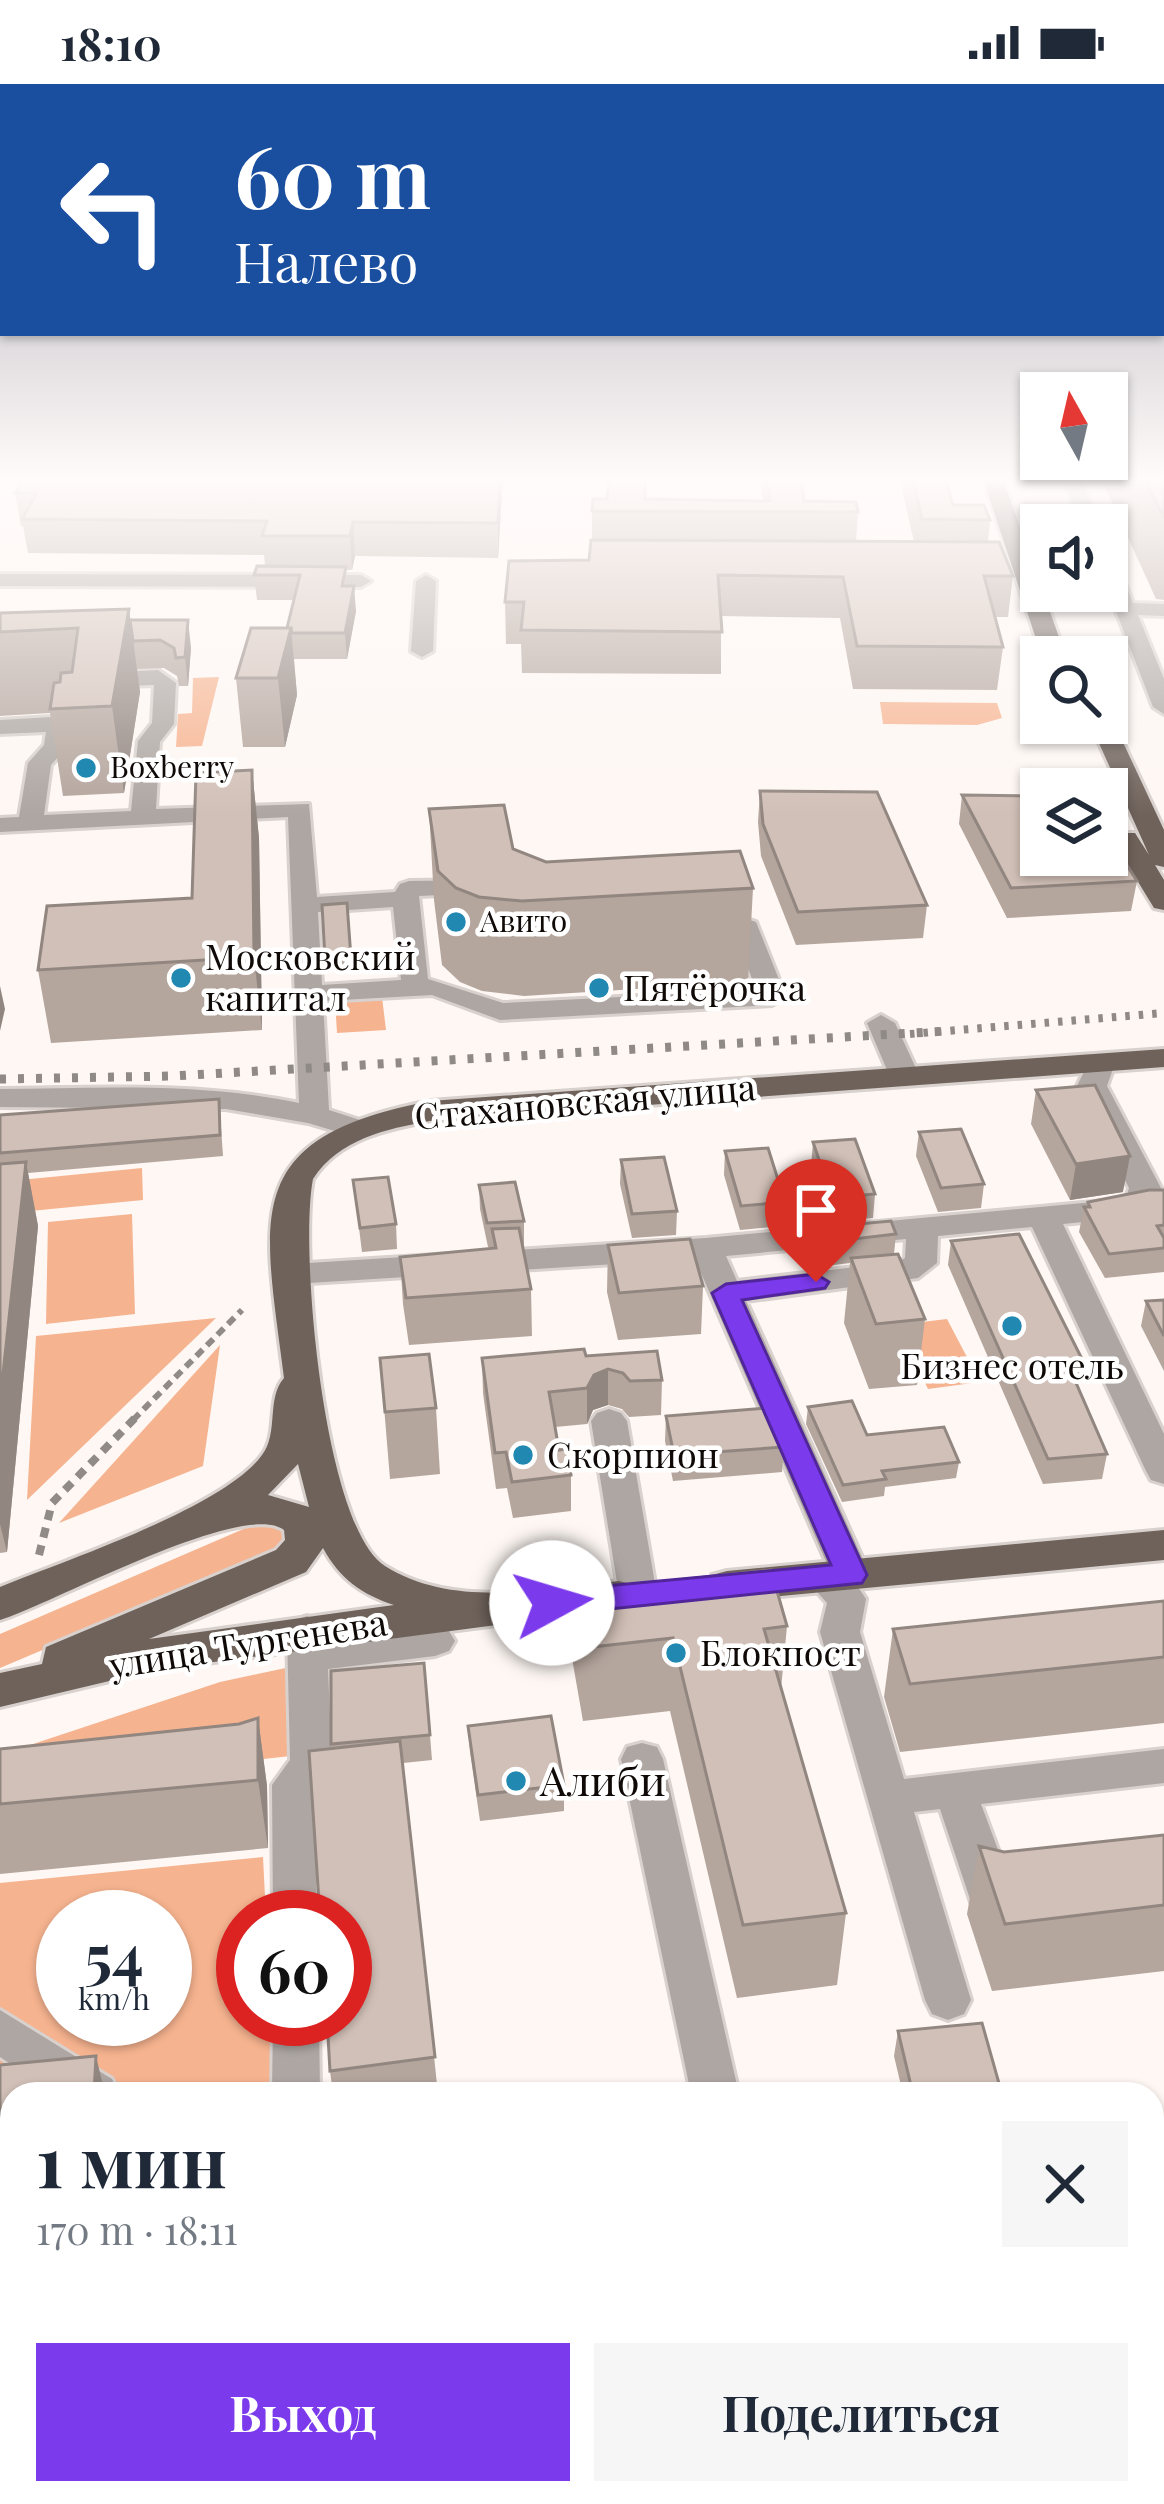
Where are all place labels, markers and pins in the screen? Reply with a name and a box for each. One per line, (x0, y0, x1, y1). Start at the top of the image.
place label: Boxberry (110, 746, 234, 786)
marker: Boxberry (73, 755, 99, 781)
place label: Авито (479, 900, 567, 940)
marker: Авито (443, 909, 469, 935)
place label: Московский капитал (205, 931, 416, 1020)
place label: Пятёрочка (623, 962, 806, 1010)
marker: Московский капитал (168, 965, 194, 991)
marker: Пятёрочка (586, 975, 612, 1001)
pin (765, 1159, 867, 1282)
marker: Бизнес отель (999, 1313, 1025, 1339)
place label: Бизнес отель (900, 1340, 1124, 1388)
place label: Скорпион (547, 1429, 719, 1477)
marker: Скорпион (510, 1442, 536, 1468)
place label: Блокпост (700, 1627, 861, 1675)
marker: Блокпост (663, 1640, 689, 1666)
place label: Алиби (539, 1751, 666, 1807)
marker: Алиби (503, 1768, 529, 1794)

